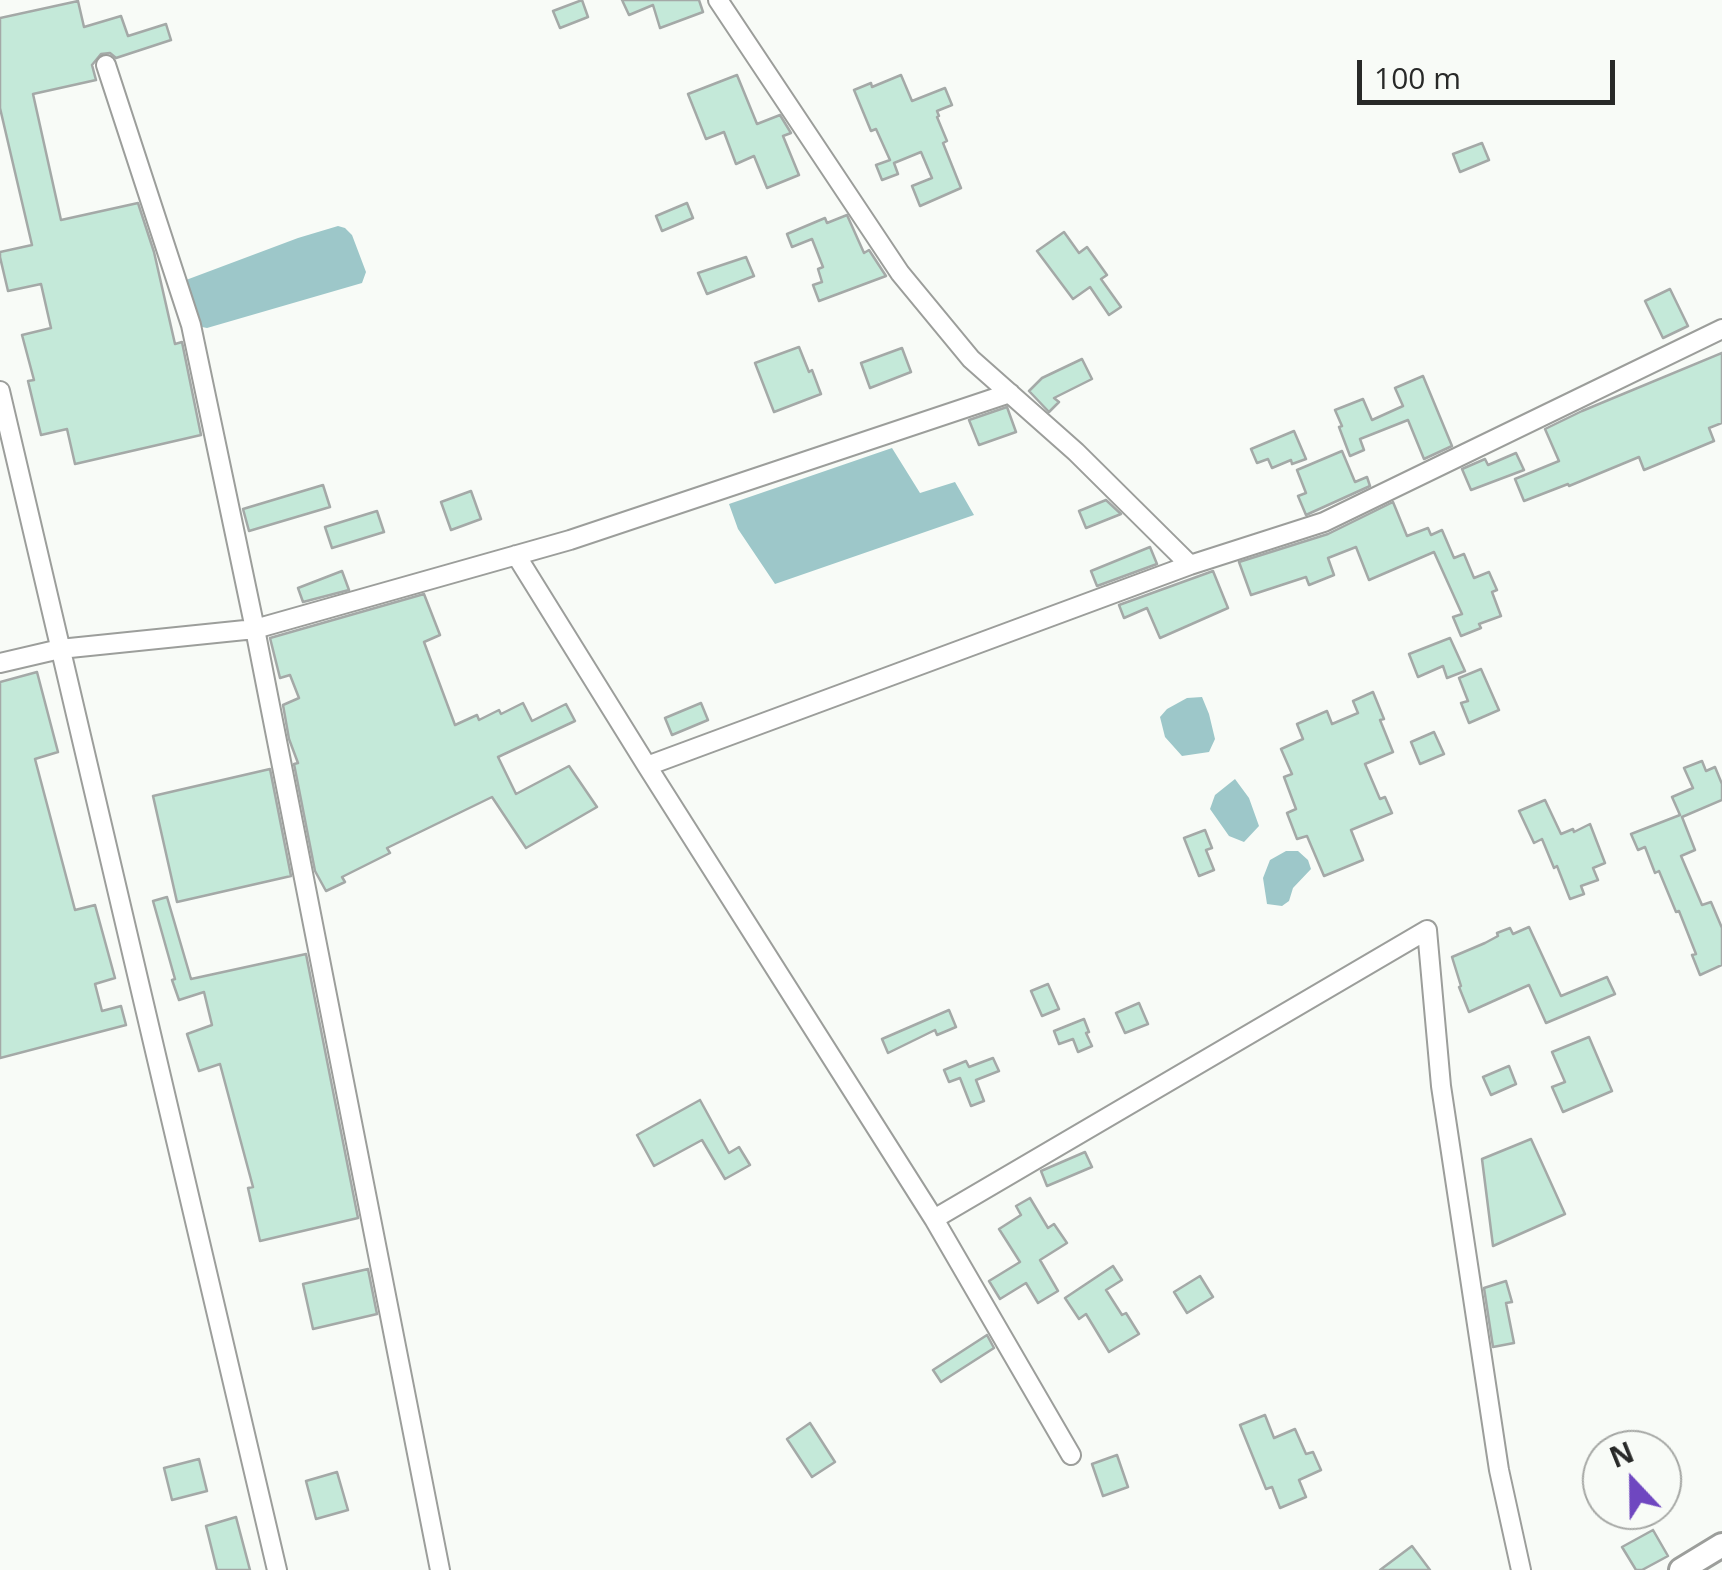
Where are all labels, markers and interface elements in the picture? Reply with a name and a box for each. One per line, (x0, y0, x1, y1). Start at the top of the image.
scale bar (1362, 40, 1620, 102)
text: 100 m (1374, 57, 1461, 98)
north arrow (1582, 1430, 1682, 1530)
text: N (1604, 1432, 1639, 1476)

